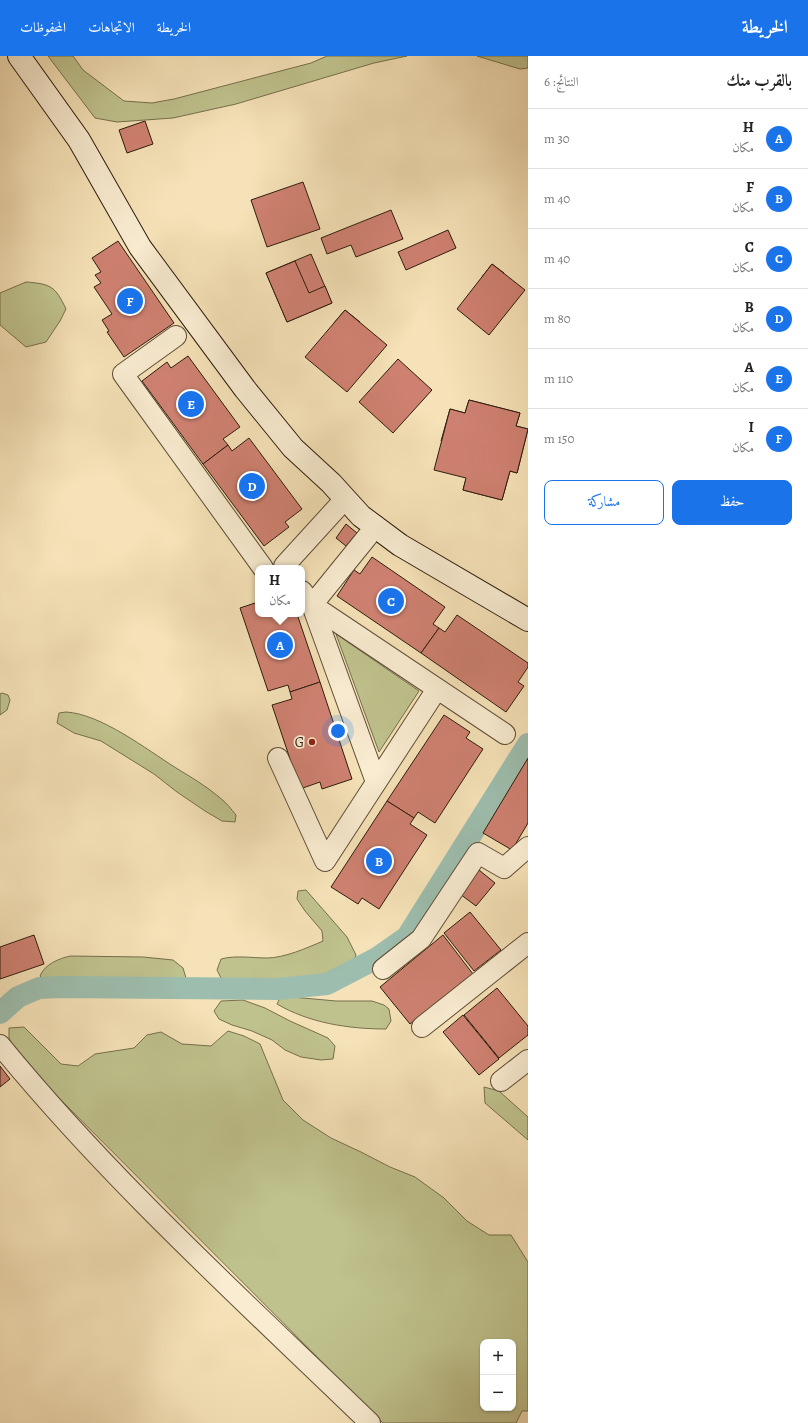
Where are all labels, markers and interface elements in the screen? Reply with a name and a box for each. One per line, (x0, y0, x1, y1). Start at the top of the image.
text: الخريطة (742, 14, 788, 40)
text: المحفوظات (20, 18, 66, 37)
text: الاتجاهات (88, 18, 135, 37)
text: الخريطة (157, 18, 191, 37)
text: بالقرب منك (726, 69, 792, 92)
text: النتائج: 6 (544, 73, 579, 90)
text: H (743, 117, 754, 137)
text: 30 m (544, 130, 570, 147)
text: A (775, 130, 783, 147)
text: مكان (732, 139, 754, 156)
text: F (746, 177, 754, 197)
text: 40 m (544, 190, 570, 207)
text: B (775, 190, 783, 207)
text: مكان (732, 199, 754, 216)
text: C (745, 237, 754, 257)
text: 40 m (544, 250, 570, 267)
text: C (775, 250, 783, 267)
text: مكان (732, 259, 754, 276)
pin: F (117, 286, 143, 316)
text: B (745, 297, 754, 317)
text: 80 m (544, 310, 571, 327)
text: D (774, 310, 784, 327)
text: مكان (732, 319, 754, 336)
text: A (745, 357, 754, 377)
text: 110 m (544, 370, 573, 387)
text: E (775, 370, 783, 387)
text: مكان (732, 379, 754, 396)
pin: E (178, 389, 204, 419)
text: I (749, 417, 754, 437)
text: 150 m (544, 430, 574, 447)
text: F (776, 430, 782, 447)
text: مكان (732, 439, 754, 456)
pin: D (239, 471, 265, 501)
button: مشاركة (544, 480, 664, 525)
button: حفظ (672, 480, 792, 525)
popup (255, 565, 305, 617)
text: H (269, 570, 280, 590)
pin: C (378, 586, 404, 616)
text: مكان (269, 592, 291, 609)
pin: A (267, 630, 293, 660)
your location (328, 721, 348, 741)
place label: G (295, 733, 304, 752)
marker: G (307, 737, 317, 747)
pin: B (366, 846, 392, 876)
map controls (480, 1339, 516, 1411)
button: + (480, 1339, 516, 1375)
button: − (480, 1375, 516, 1411)

